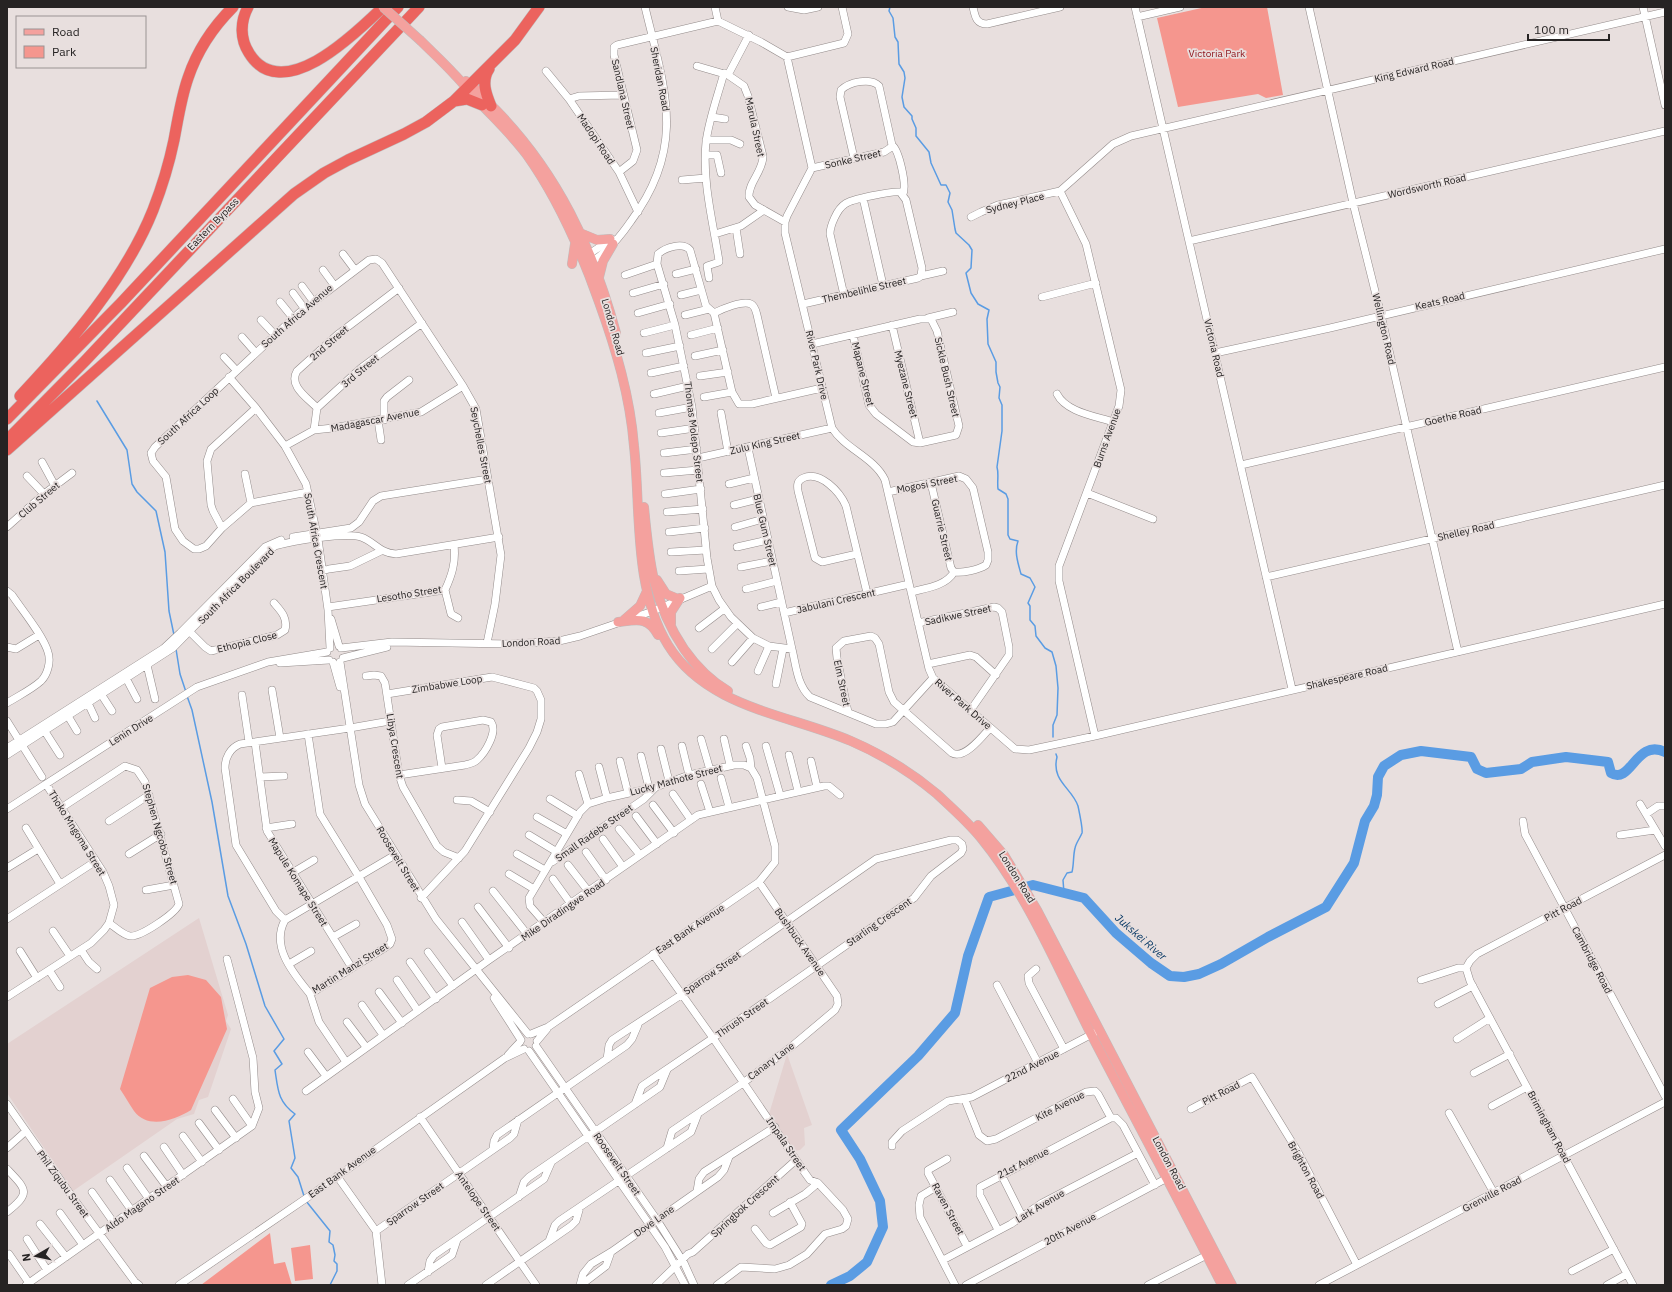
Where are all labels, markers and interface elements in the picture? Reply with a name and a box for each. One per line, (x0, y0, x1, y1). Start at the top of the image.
legend (16, 16, 146, 68)
scale bar (1528, 16, 1609, 42)
text: 100 m (1534, 22, 1569, 37)
text: Road (52, 24, 80, 39)
text: Park (52, 44, 77, 59)
street label: Sheridan Road (647, 46, 673, 112)
park label: Victoria Park (1189, 47, 1246, 60)
street label: King Edward Road (1373, 55, 1455, 85)
street label: Sandlana Street (609, 58, 637, 131)
street label: Marula Street (742, 96, 768, 158)
street label: Madopi Road (574, 111, 618, 167)
street label: Sonke Street (824, 146, 883, 172)
street label: Wordsworth Road (1387, 171, 1467, 201)
street label: Sydney Place (985, 189, 1046, 217)
street label: Eastern Bypass (184, 195, 242, 253)
street label: Thembelihle Street (821, 274, 908, 306)
street label: South Africa Avenue (259, 281, 336, 351)
street label: Keats Road (1414, 289, 1466, 313)
street label: Wellington Road (1369, 292, 1399, 366)
street label: London Road (599, 297, 627, 357)
street label: Victoria Road (1201, 318, 1227, 378)
street label: 2nd Street (307, 322, 351, 363)
street label: River Park Drive (803, 329, 831, 402)
street label: Sickle Bush Street (931, 336, 963, 419)
street label: Mapane Street (849, 341, 877, 408)
street label: Myezane Street (891, 349, 921, 420)
street label: 3rd Street (339, 351, 382, 391)
street label: Thomas Molepo Street (681, 381, 707, 484)
street label: South Africa Loop (155, 384, 222, 448)
street label: Goethe Road (1423, 403, 1483, 429)
street label: Madagascar Avenue (330, 405, 421, 435)
street label: Seychelles Street (467, 406, 495, 485)
street label: Burns Avenue (1090, 406, 1124, 469)
street label: Zulu King Street (729, 428, 802, 457)
street label: Mogosi Street (895, 472, 959, 496)
street label: Club Street (16, 479, 63, 521)
street label: South Africa Crescent (301, 492, 331, 590)
street label: Blue Gum Street (750, 493, 780, 568)
street label: Guarrie Street (929, 498, 956, 563)
street label: Shelley Road (1436, 518, 1496, 544)
street label: South Africa Boulevard (195, 545, 277, 627)
street label: Lesotho Street (376, 582, 443, 606)
street label: Jabulani Crescent (795, 586, 877, 616)
street label: Sadikwe Street (924, 602, 993, 628)
street label: Ethopia Close (216, 628, 279, 656)
street label: London Road (501, 634, 561, 650)
street label: Elm Street (831, 659, 853, 708)
street label: Shakespeare Road (1305, 661, 1389, 693)
street label: Zimbabwe Loop (411, 672, 483, 696)
street label: River Park Drive (932, 676, 994, 733)
street label: Lenin Drive (106, 711, 156, 749)
street label: Libya Crescent (383, 713, 407, 780)
street label: Lucky Mathote Street (628, 761, 724, 799)
street label: Stephen Ngcobo Street (139, 782, 181, 886)
street label: Thoko Mngoma Street (45, 788, 109, 879)
street label: Small Radebe Street (553, 801, 636, 865)
street label: Roosevelt Street (373, 824, 423, 894)
street label: Mapule Komape Street (265, 835, 331, 929)
street label: London Road (996, 849, 1038, 905)
street label: Mike Diradingwe Road (519, 876, 607, 944)
street label: Starling Crescent (844, 894, 915, 949)
street label: Pitt Road (1542, 894, 1584, 924)
street label: East Bank Avenue (653, 901, 727, 957)
street label: Bushbuck Avenue (772, 905, 829, 979)
water label: Jukskei River (1112, 911, 1170, 964)
street label: Cambridge Road (1569, 924, 1615, 996)
street label: Martin Manzi Street (310, 939, 391, 997)
street label: Sparrow Street (681, 948, 744, 998)
street label: Thrush Street (713, 995, 771, 1041)
street label: Canary Lane (745, 1039, 797, 1083)
street label: 22nd Avenue (1003, 1047, 1062, 1085)
street label: Pitt Road (1200, 1078, 1242, 1108)
street label: Kite Avenue (1033, 1088, 1087, 1124)
street label: Brimingham Road (1524, 1089, 1574, 1165)
street label: Impala Street (763, 1115, 809, 1174)
street label: Roosevelt Street (590, 1130, 644, 1198)
street label: London Road (1149, 1134, 1189, 1192)
street label: Brighton Road (1285, 1139, 1327, 1201)
street label: East Bank Avenue (306, 1143, 379, 1201)
street label: 21st Avenue (995, 1144, 1051, 1182)
street label: Phil Ziqubu Street (34, 1148, 92, 1221)
street label: Antelope Street (452, 1168, 504, 1234)
street label: Springbok Crescent (708, 1172, 782, 1240)
street label: Aldo Magano Street (102, 1173, 182, 1235)
street label: Grenville Road (1460, 1173, 1524, 1215)
street label: Sparrow Street (384, 1179, 447, 1229)
street label: Raven Street (929, 1181, 967, 1238)
street label: Lark Avenue (1013, 1186, 1067, 1226)
street label: Dove Lane (631, 1202, 677, 1240)
street label: 20th Avenue (1042, 1210, 1099, 1248)
north arrow (16, 1236, 56, 1276)
text: N (19, 1253, 34, 1263)

